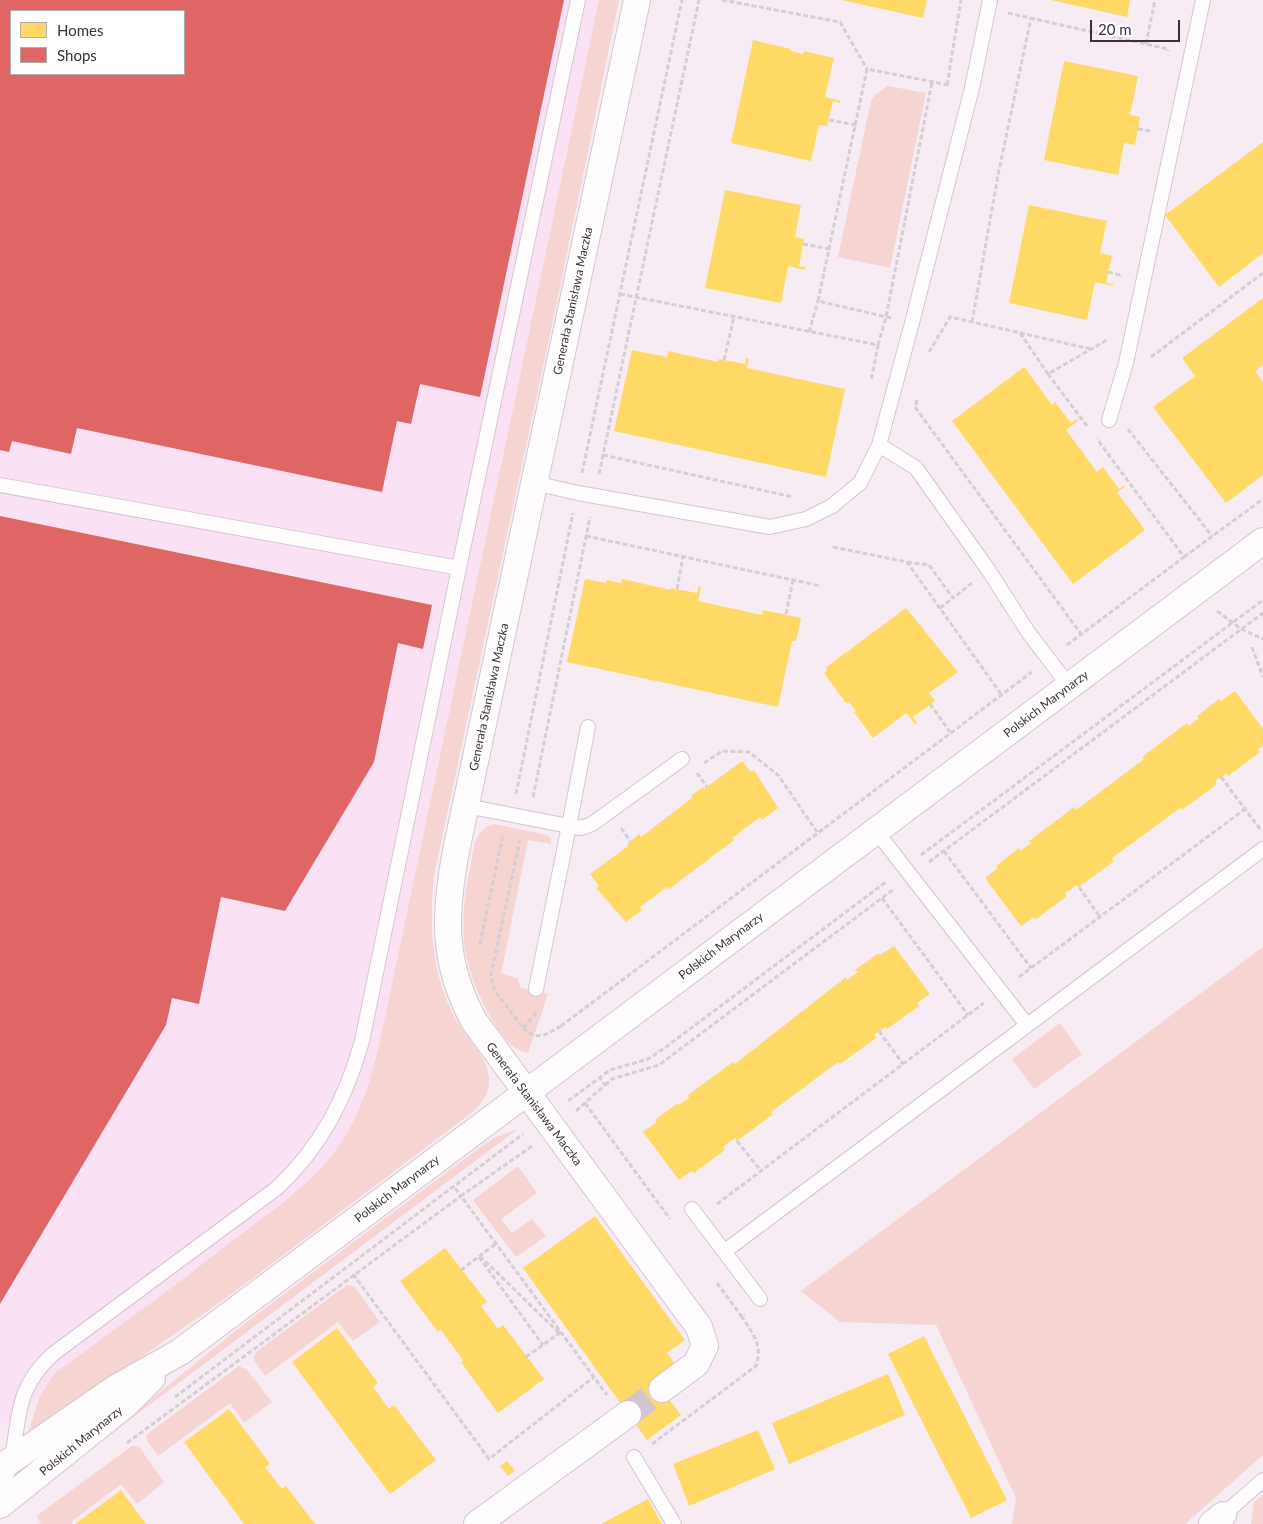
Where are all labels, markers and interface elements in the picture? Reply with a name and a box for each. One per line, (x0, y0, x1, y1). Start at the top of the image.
legend (10, 10, 185, 75)
scale bar (1093, 10, 1183, 42)
text: 20 m (1098, 20, 1132, 38)
text: Homes (57, 21, 103, 39)
text: Shops (57, 46, 97, 64)
street label: Generała Stanisława Maczka (550, 226, 596, 376)
street label: Generała Stanisława Maczka (466, 622, 512, 772)
street label: Polskich Marynarzy (1001, 667, 1091, 741)
street label: Polskich Marynarzy (676, 909, 766, 983)
street label: Generała Stanisława Maczka (483, 1040, 585, 1168)
street label: Polskich Marynarzy (352, 1152, 442, 1226)
street label: Polskich Marynarzy (37, 1403, 125, 1479)

